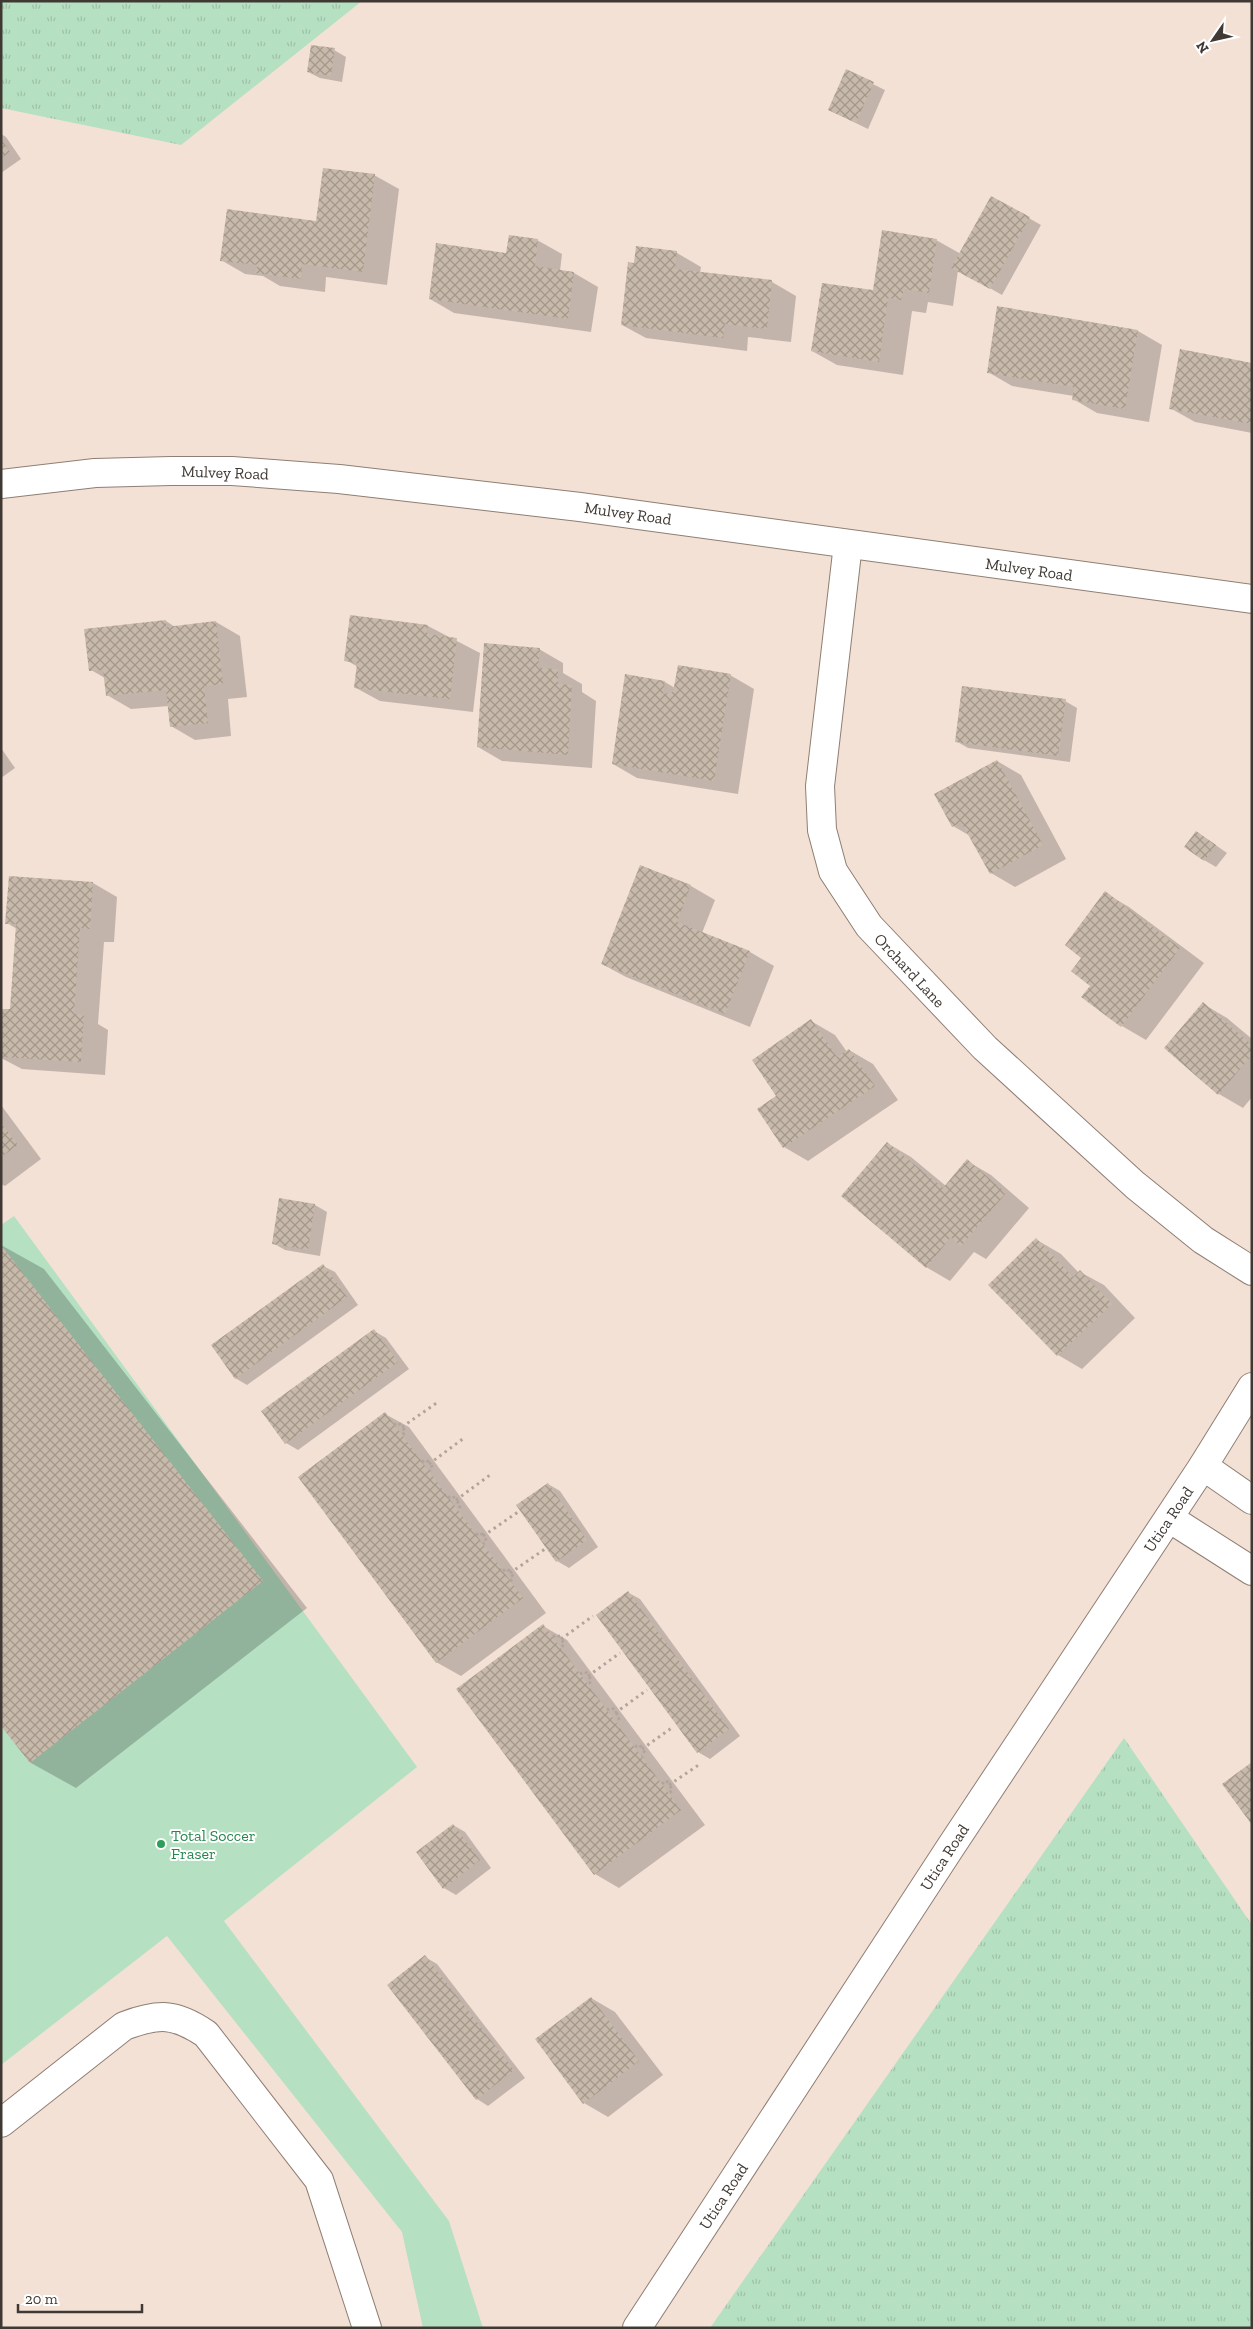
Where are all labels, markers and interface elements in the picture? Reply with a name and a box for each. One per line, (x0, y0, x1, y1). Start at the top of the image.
north arrow (1188, 15, 1238, 65)
text: N (1192, 38, 1213, 56)
street label: Mulvey Road (181, 461, 269, 484)
street label: Mulvey Road (583, 498, 673, 529)
street label: Mulvey Road (984, 554, 1074, 585)
street label: Orchard Lane (870, 929, 949, 1011)
street label: Utica Road (1140, 1483, 1197, 1556)
street label: Utica Road (916, 1821, 973, 1894)
place label: Total Soccer Fraser (171, 1826, 256, 1863)
marker: Total Soccer Fraser (155, 1838, 167, 1850)
street label: Utica Road (695, 2160, 752, 2233)
scale bar (18, 2282, 141, 2314)
text: 20 m (25, 2290, 58, 2308)

